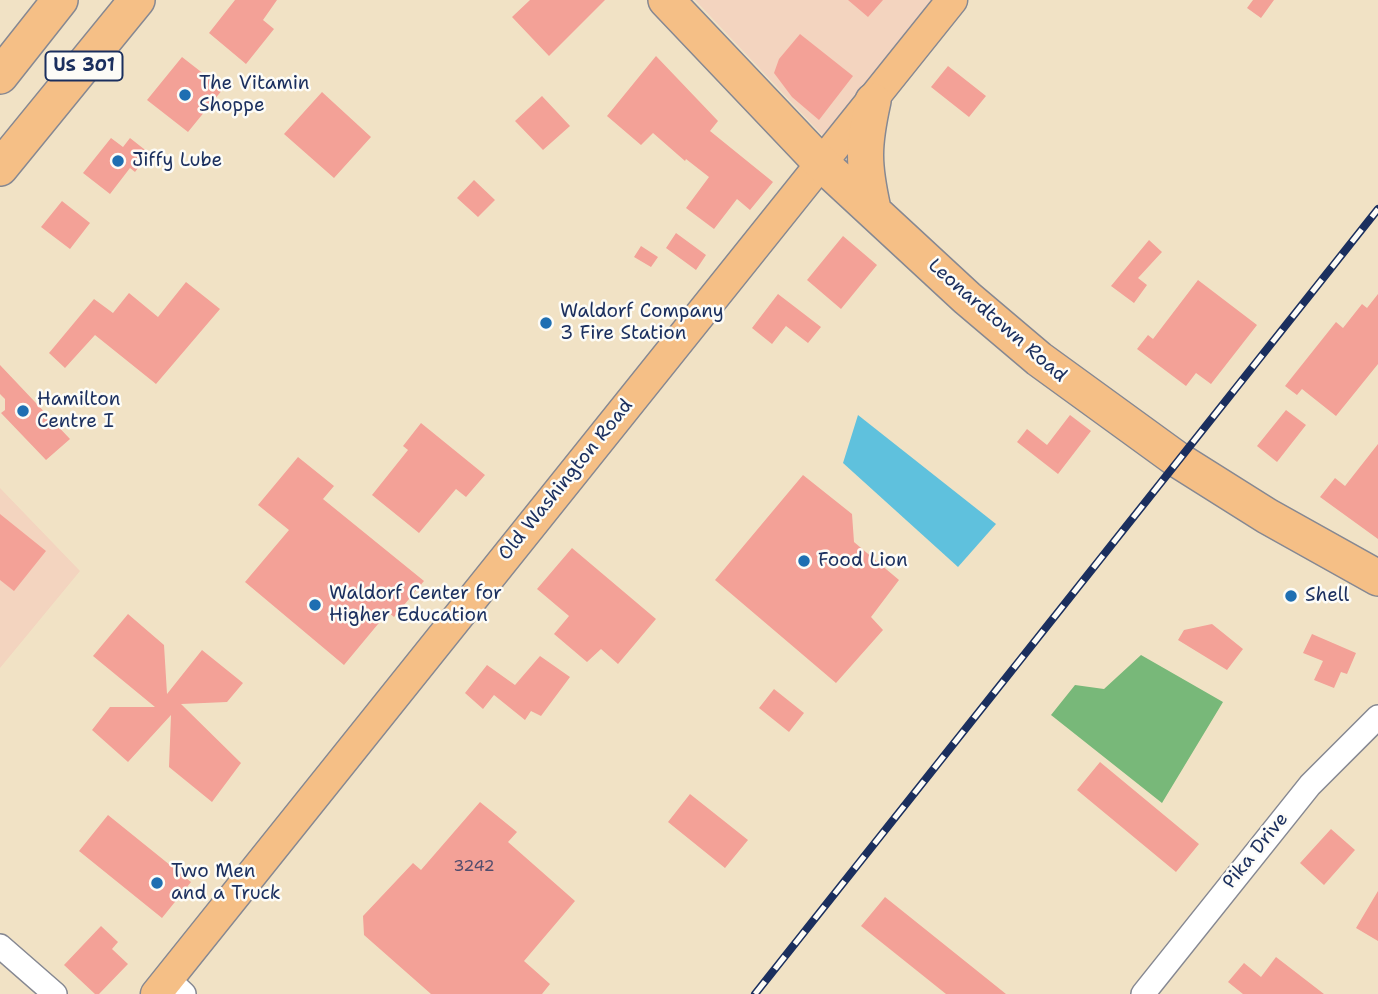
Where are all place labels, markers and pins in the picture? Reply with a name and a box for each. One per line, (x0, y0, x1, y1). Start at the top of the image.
place label: The Vitamin Shoppe (199, 73, 309, 117)
marker: The Vitamin Shoppe (177, 87, 193, 103)
place label: Jiffy Lube (132, 150, 222, 172)
marker: Jiffy Lube (110, 153, 126, 169)
place label: Waldorf Company 3 Fire Station (560, 301, 724, 345)
marker: Waldorf Company 3 Fire Station (538, 315, 554, 331)
place label: Hamilton Centre I (37, 389, 120, 433)
marker: Hamilton Centre I (15, 403, 31, 419)
place label: Food Lion (818, 550, 908, 572)
marker: Food Lion (796, 553, 812, 569)
place label: Waldorf Center for Higher Education (329, 583, 502, 627)
place label: Shell (1305, 585, 1349, 607)
marker: Shell (1283, 588, 1299, 604)
marker: Waldorf Center for Higher Education (307, 597, 323, 613)
place label: Two Men and a Truck (171, 861, 281, 905)
marker: Two Men and a Truck (149, 875, 165, 891)

